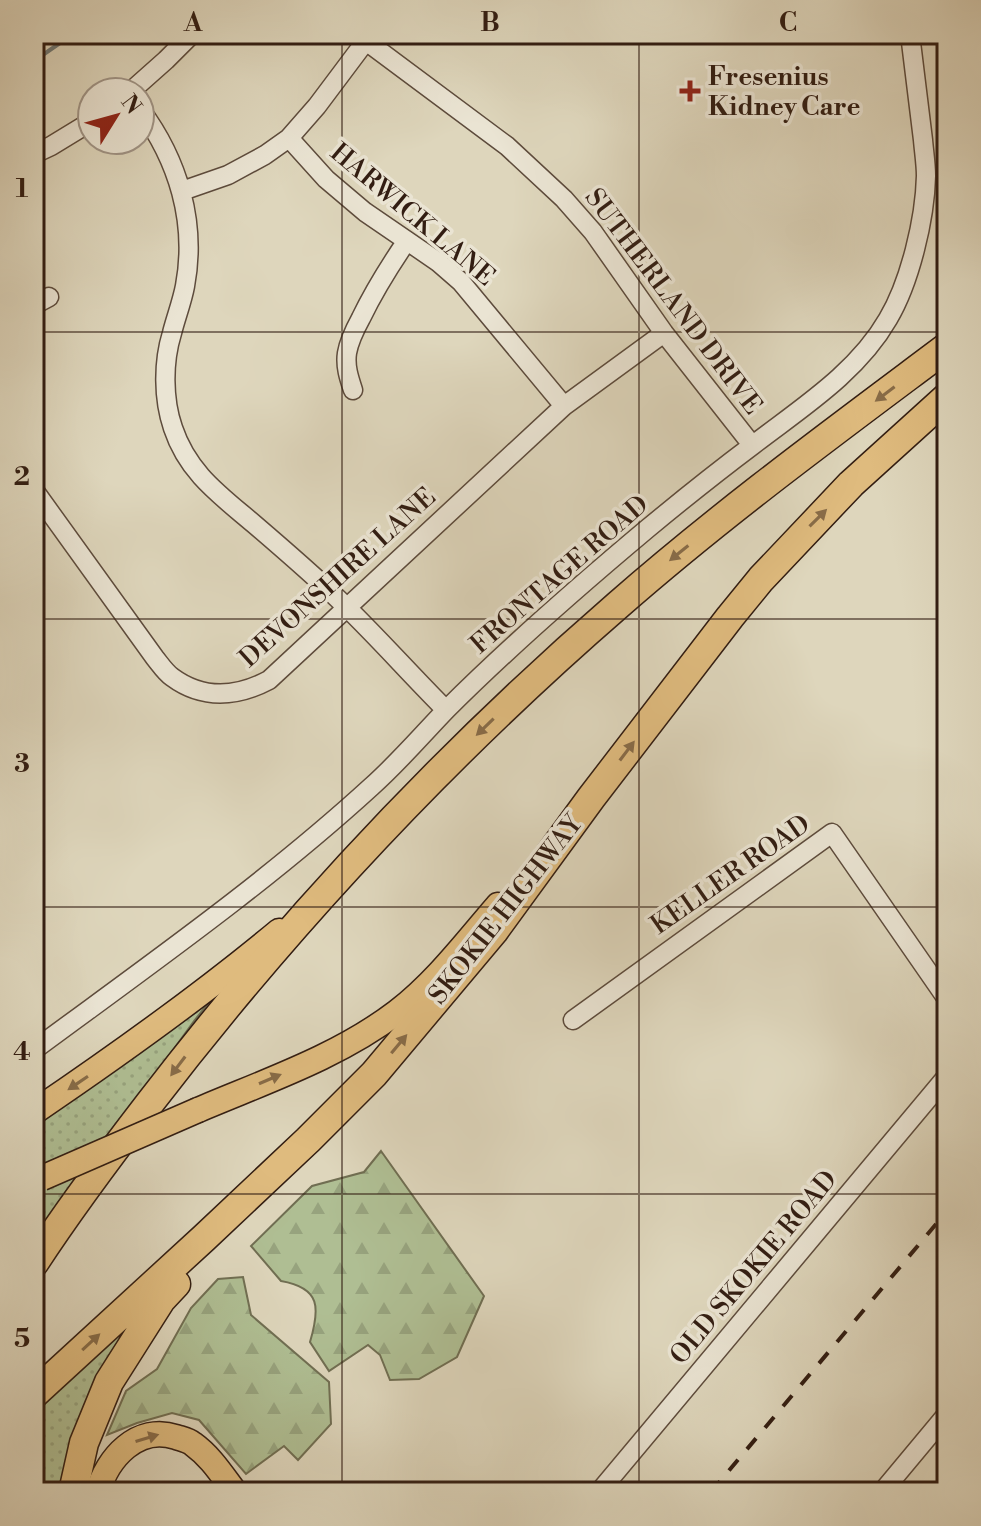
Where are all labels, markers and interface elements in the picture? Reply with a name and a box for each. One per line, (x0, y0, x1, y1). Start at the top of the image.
text: A (183, 7, 203, 39)
text: B (480, 7, 500, 39)
text: C (779, 7, 797, 39)
place label: Fresenius Kidney Care (708, 61, 860, 123)
north arrow (76, 76, 156, 156)
marker: Fresenius Kidney Care (679, 80, 701, 102)
text: N (115, 90, 147, 120)
street label: HARWICK LANE (324, 137, 501, 293)
text: 1 (16, 173, 29, 205)
street label: SUTHERLAND DRIVE (578, 182, 769, 421)
one-way arrow (874, 386, 895, 401)
text: 2 (14, 461, 30, 493)
street label: DEVONSHIRE LANE (233, 481, 442, 674)
street label: FRONTAGE ROAD (464, 489, 655, 661)
one-way arrow (809, 509, 827, 528)
one-way arrow (669, 544, 689, 561)
one-way arrow (476, 717, 495, 735)
one-way arrow (619, 741, 635, 761)
text: 3 (14, 748, 30, 780)
street label: SKOKIE HIGHWAY (422, 807, 591, 1011)
street label: KELLER ROAD (645, 808, 817, 942)
one-way arrow (390, 1034, 407, 1054)
text: 4 (13, 1036, 31, 1068)
one-way arrow (171, 1056, 187, 1076)
one-way arrow (258, 1073, 282, 1086)
one-way arrow (68, 1075, 89, 1090)
street label: OLD SKOKIE ROAD (663, 1164, 844, 1371)
text: 5 (14, 1323, 30, 1355)
one-way arrow (82, 1333, 101, 1351)
one-way arrow (135, 1431, 159, 1444)

